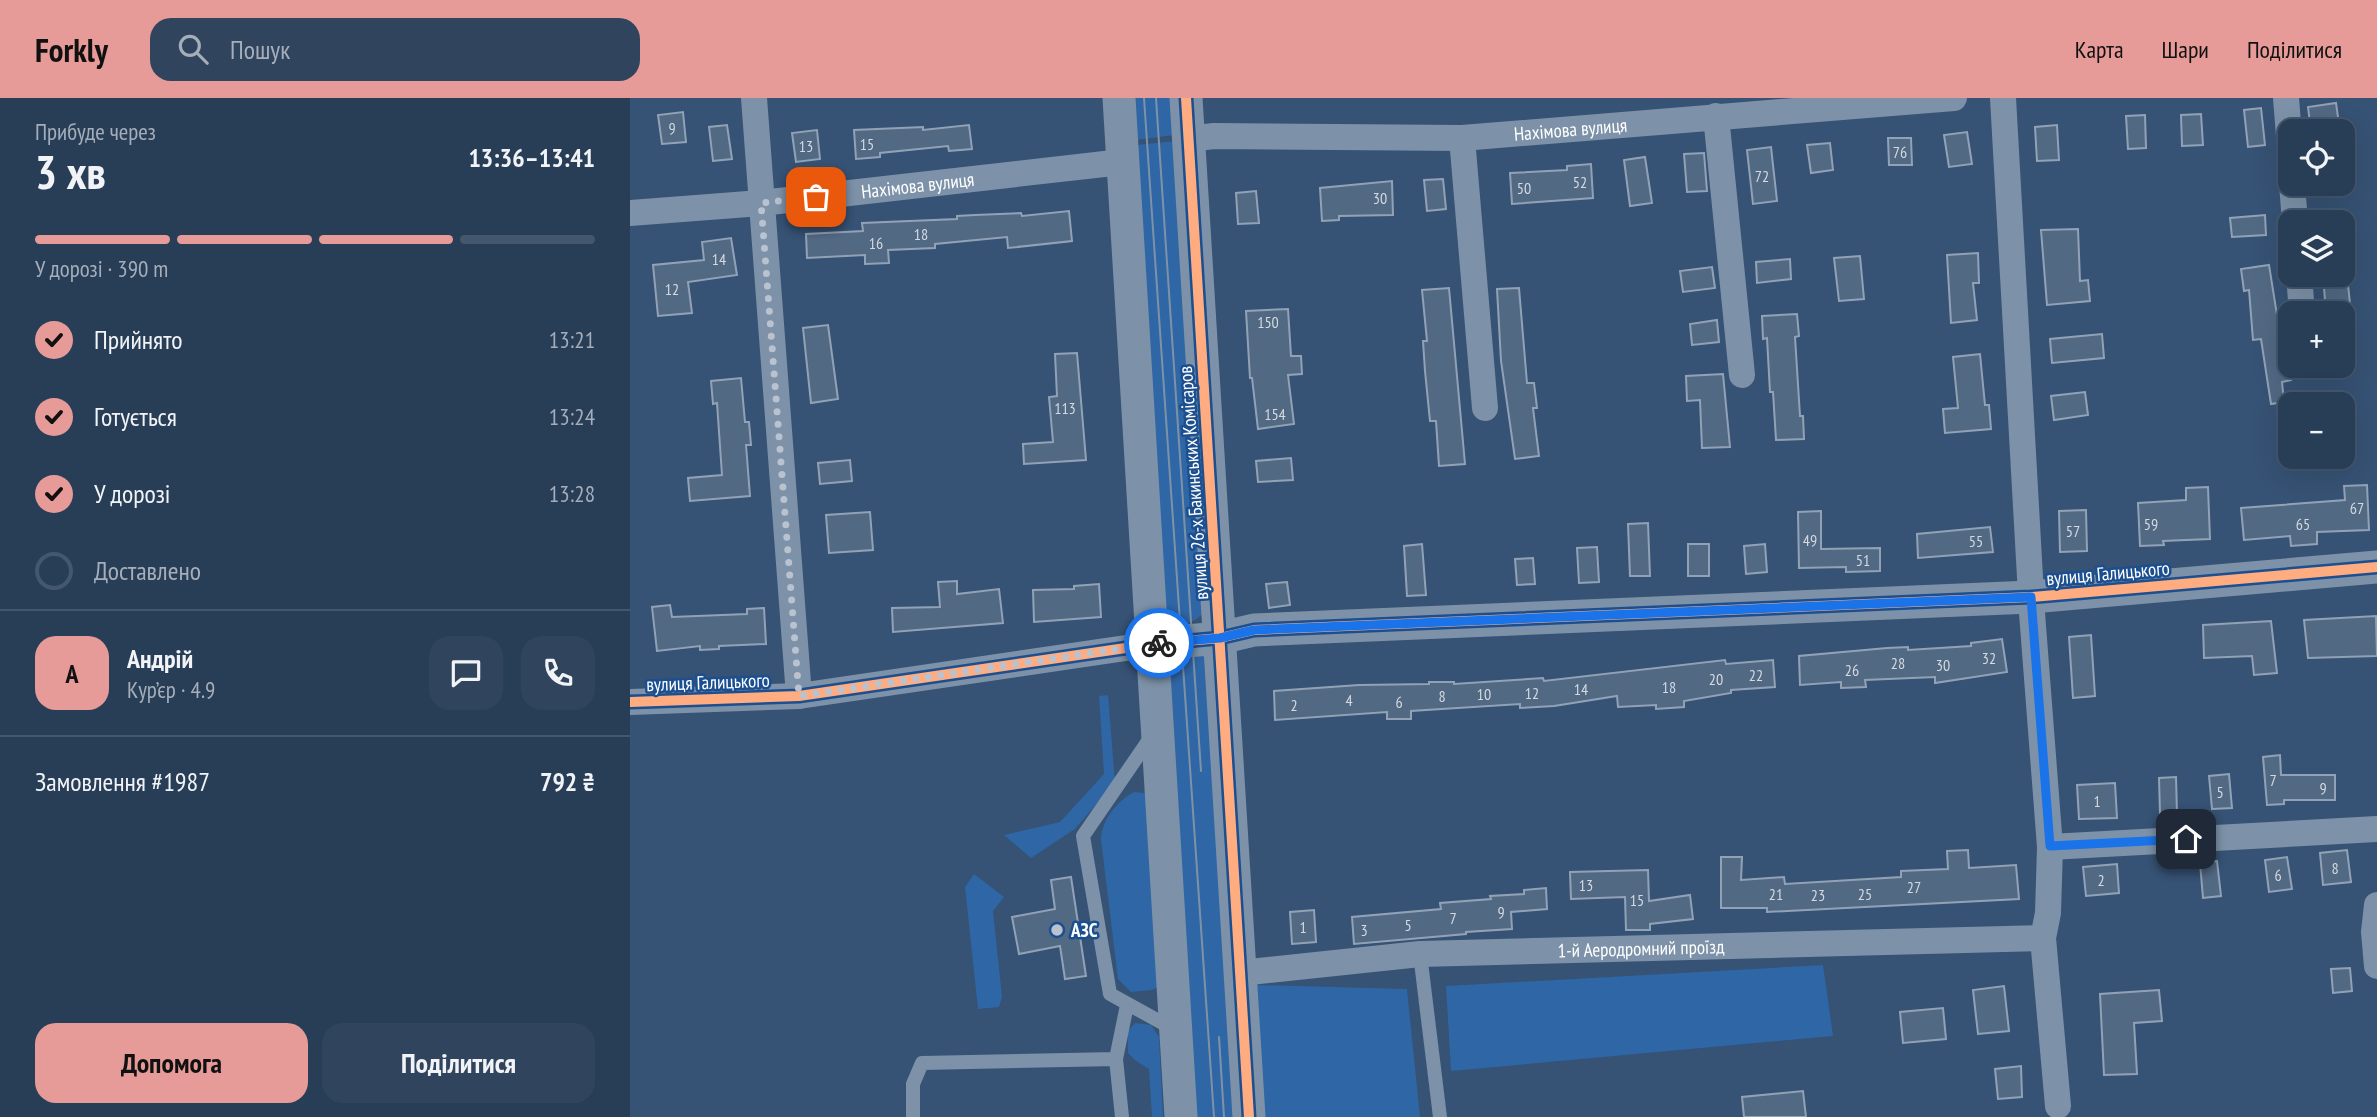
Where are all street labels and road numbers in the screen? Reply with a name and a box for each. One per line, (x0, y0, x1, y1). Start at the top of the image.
street label: Нахімова вулиця (1513, 113, 1628, 146)
street label: Нахімова вулиця (860, 167, 975, 204)
street label: вулиця 26-х Бакинських Комісаров (1173, 365, 1213, 601)
street label: вулиця Галицького (2045, 556, 2171, 590)
street label: вулиця Галицького (646, 668, 770, 696)
street label: 1-й Аеродромний проїзд (1557, 934, 1725, 962)

